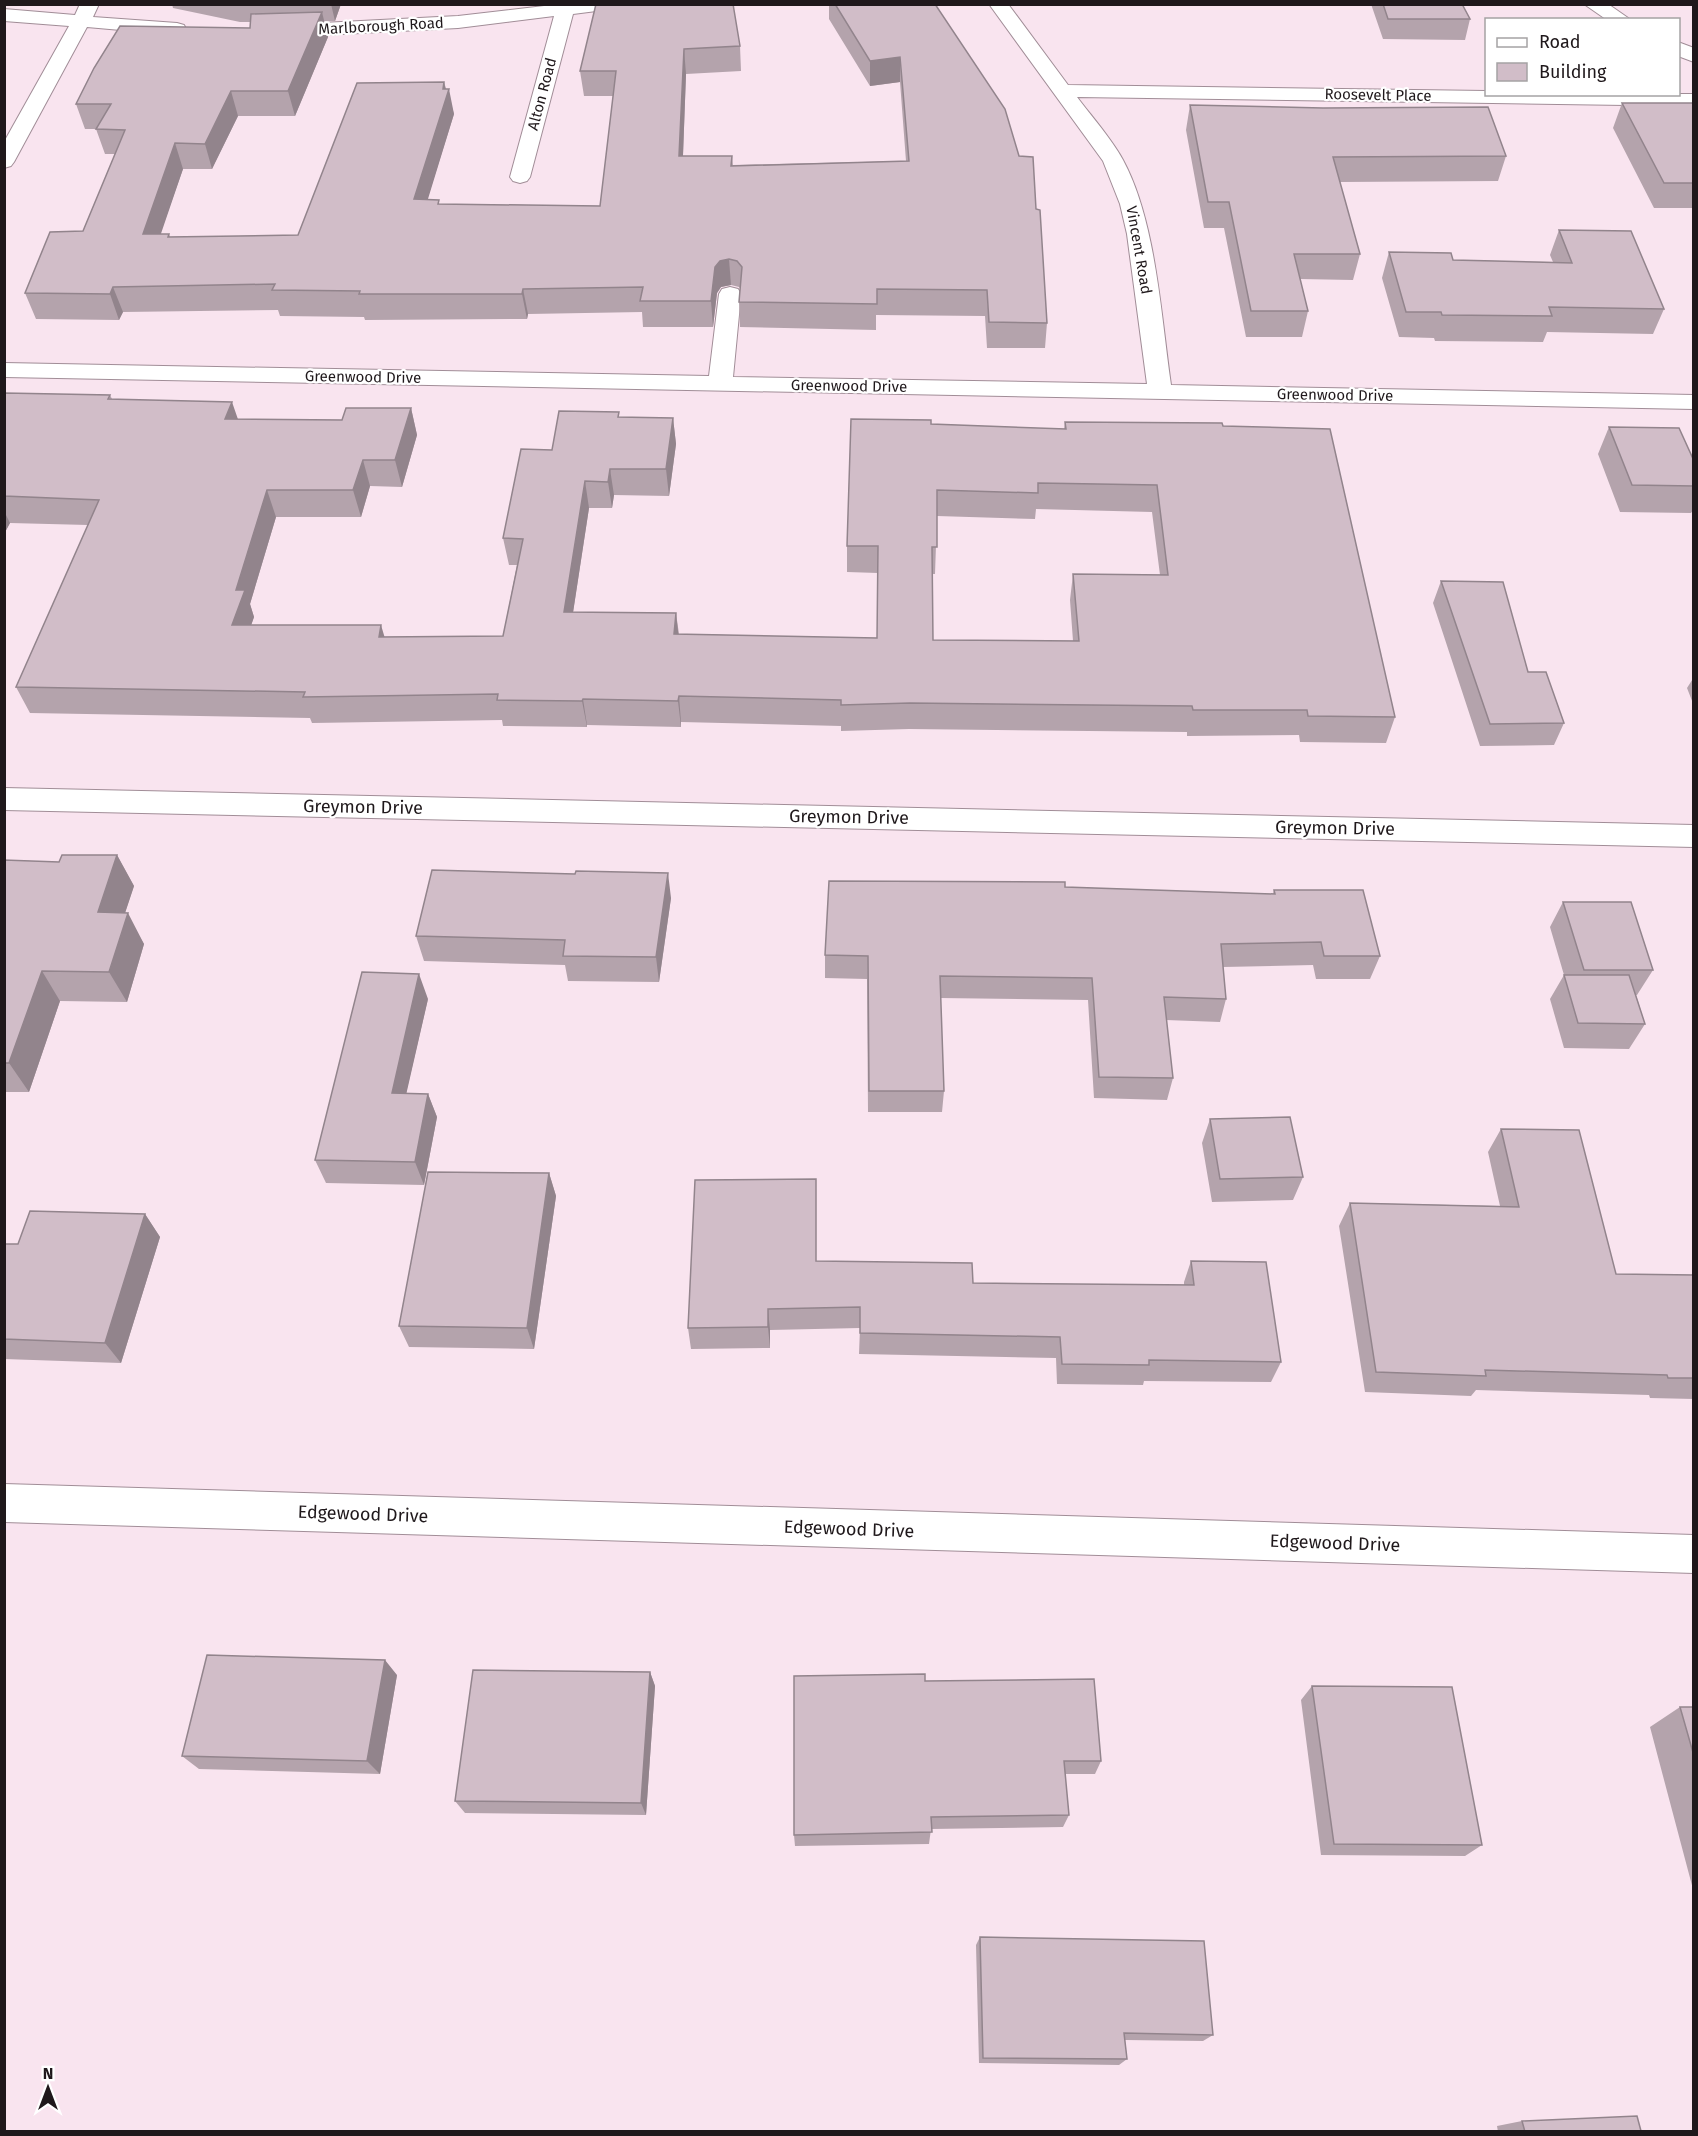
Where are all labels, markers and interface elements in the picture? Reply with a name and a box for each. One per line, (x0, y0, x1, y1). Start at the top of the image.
street label: Marlborough Road (318, 14, 444, 38)
legend (1485, 18, 1680, 96)
text: Road (1539, 31, 1581, 53)
street label: Alton Road (524, 56, 560, 132)
text: Building (1539, 61, 1607, 83)
street label: Roosevelt Place (1324, 85, 1432, 105)
street label: Vincent Road (1122, 205, 1156, 295)
street label: Greenwood Drive (305, 367, 421, 387)
street label: Greenwood Drive (791, 376, 907, 396)
street label: Greenwood Drive (1277, 385, 1393, 405)
street label: Greymon Drive (303, 795, 423, 819)
street label: Greymon Drive (789, 805, 909, 829)
street label: Greymon Drive (1275, 816, 1395, 840)
street label: Edgewood Drive (297, 1501, 429, 1527)
street label: Edgewood Drive (783, 1516, 915, 1542)
street label: Edgewood Drive (1269, 1530, 1401, 1556)
north arrow (18, 2058, 78, 2118)
text: N (43, 2064, 53, 2083)

